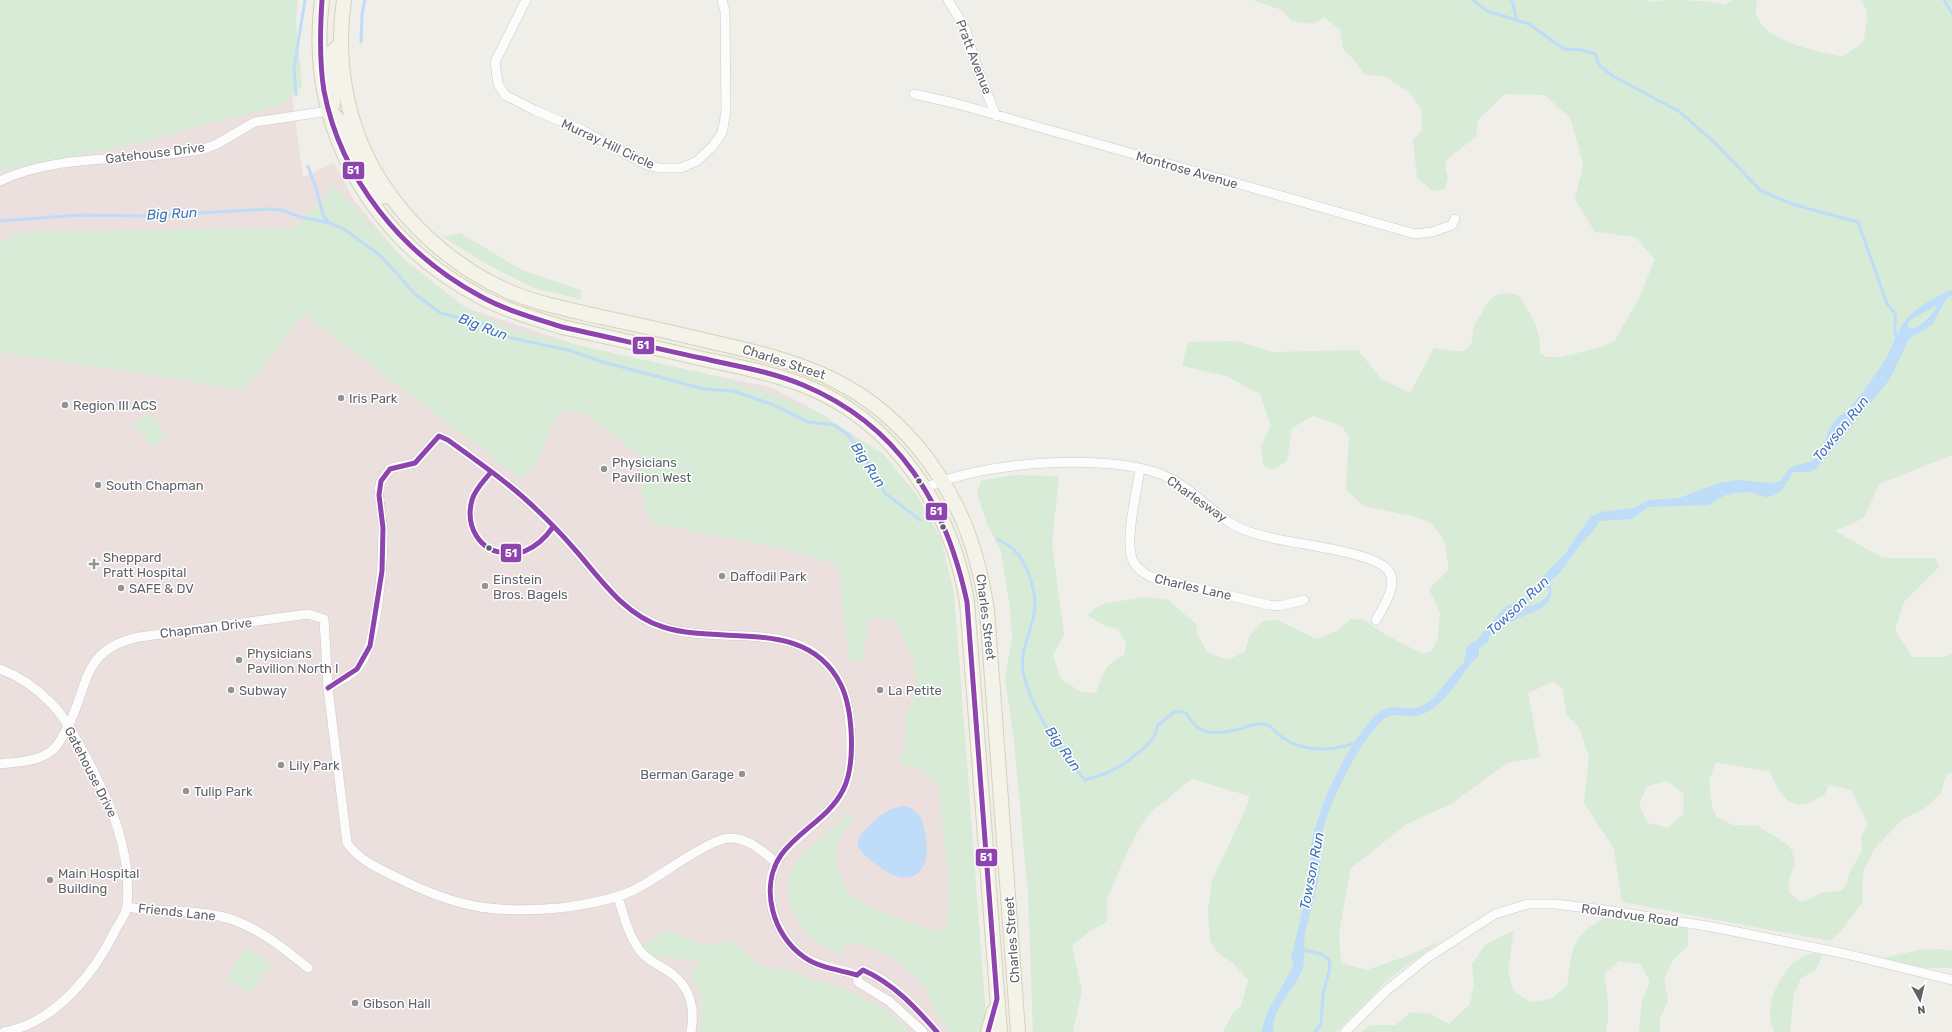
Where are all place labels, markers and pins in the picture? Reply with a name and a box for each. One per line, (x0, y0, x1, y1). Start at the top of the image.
place label: Iris Park (349, 391, 398, 406)
marker: Iris Park (336, 393, 346, 403)
place label: Region III ACS (73, 398, 157, 414)
marker: Region III ACS (60, 400, 70, 410)
place label: Physicians Pavilion West (612, 455, 691, 485)
marker: Physicians Pavilion West (599, 464, 609, 474)
unlabelled marker (914, 476, 924, 486)
place label: South Chapman (106, 478, 204, 493)
marker: South Chapman (93, 480, 103, 490)
unlabelled marker (938, 522, 948, 532)
unlabelled marker (484, 543, 494, 553)
place label: Sheppard Pratt Hospital (103, 550, 186, 580)
marker: Sheppard Pratt Hospital (88, 558, 100, 570)
place label: Daffodil Park (730, 569, 807, 584)
marker: Daffodil Park (717, 571, 727, 581)
place label: Einstein Bros. Bagels (493, 572, 568, 603)
place label: SAFE & DV (129, 581, 194, 596)
marker: Einstein Bros. Bagels (480, 581, 490, 591)
marker: SAFE & DV (116, 583, 126, 593)
place label: Physicians Pavilion North I (247, 646, 339, 676)
marker: Physicians Pavilion North I (234, 655, 244, 665)
place label: Subway (239, 683, 287, 698)
place label: La Petite (888, 683, 942, 698)
marker: Subway (226, 685, 236, 695)
marker: La Petite (875, 685, 885, 695)
place label: Lily Park (289, 758, 340, 773)
marker: Lily Park (276, 760, 286, 770)
place label: Berman Garage (640, 767, 734, 783)
marker: Berman Garage (737, 769, 747, 779)
place label: Tulip Park (194, 784, 253, 799)
marker: Tulip Park (181, 786, 191, 796)
place label: Main Hospital Building (58, 866, 139, 897)
marker: Main Hospital Building (45, 875, 55, 885)
place label: Gibson Hall (363, 996, 431, 1011)
marker: Gibson Hall (350, 998, 360, 1008)

